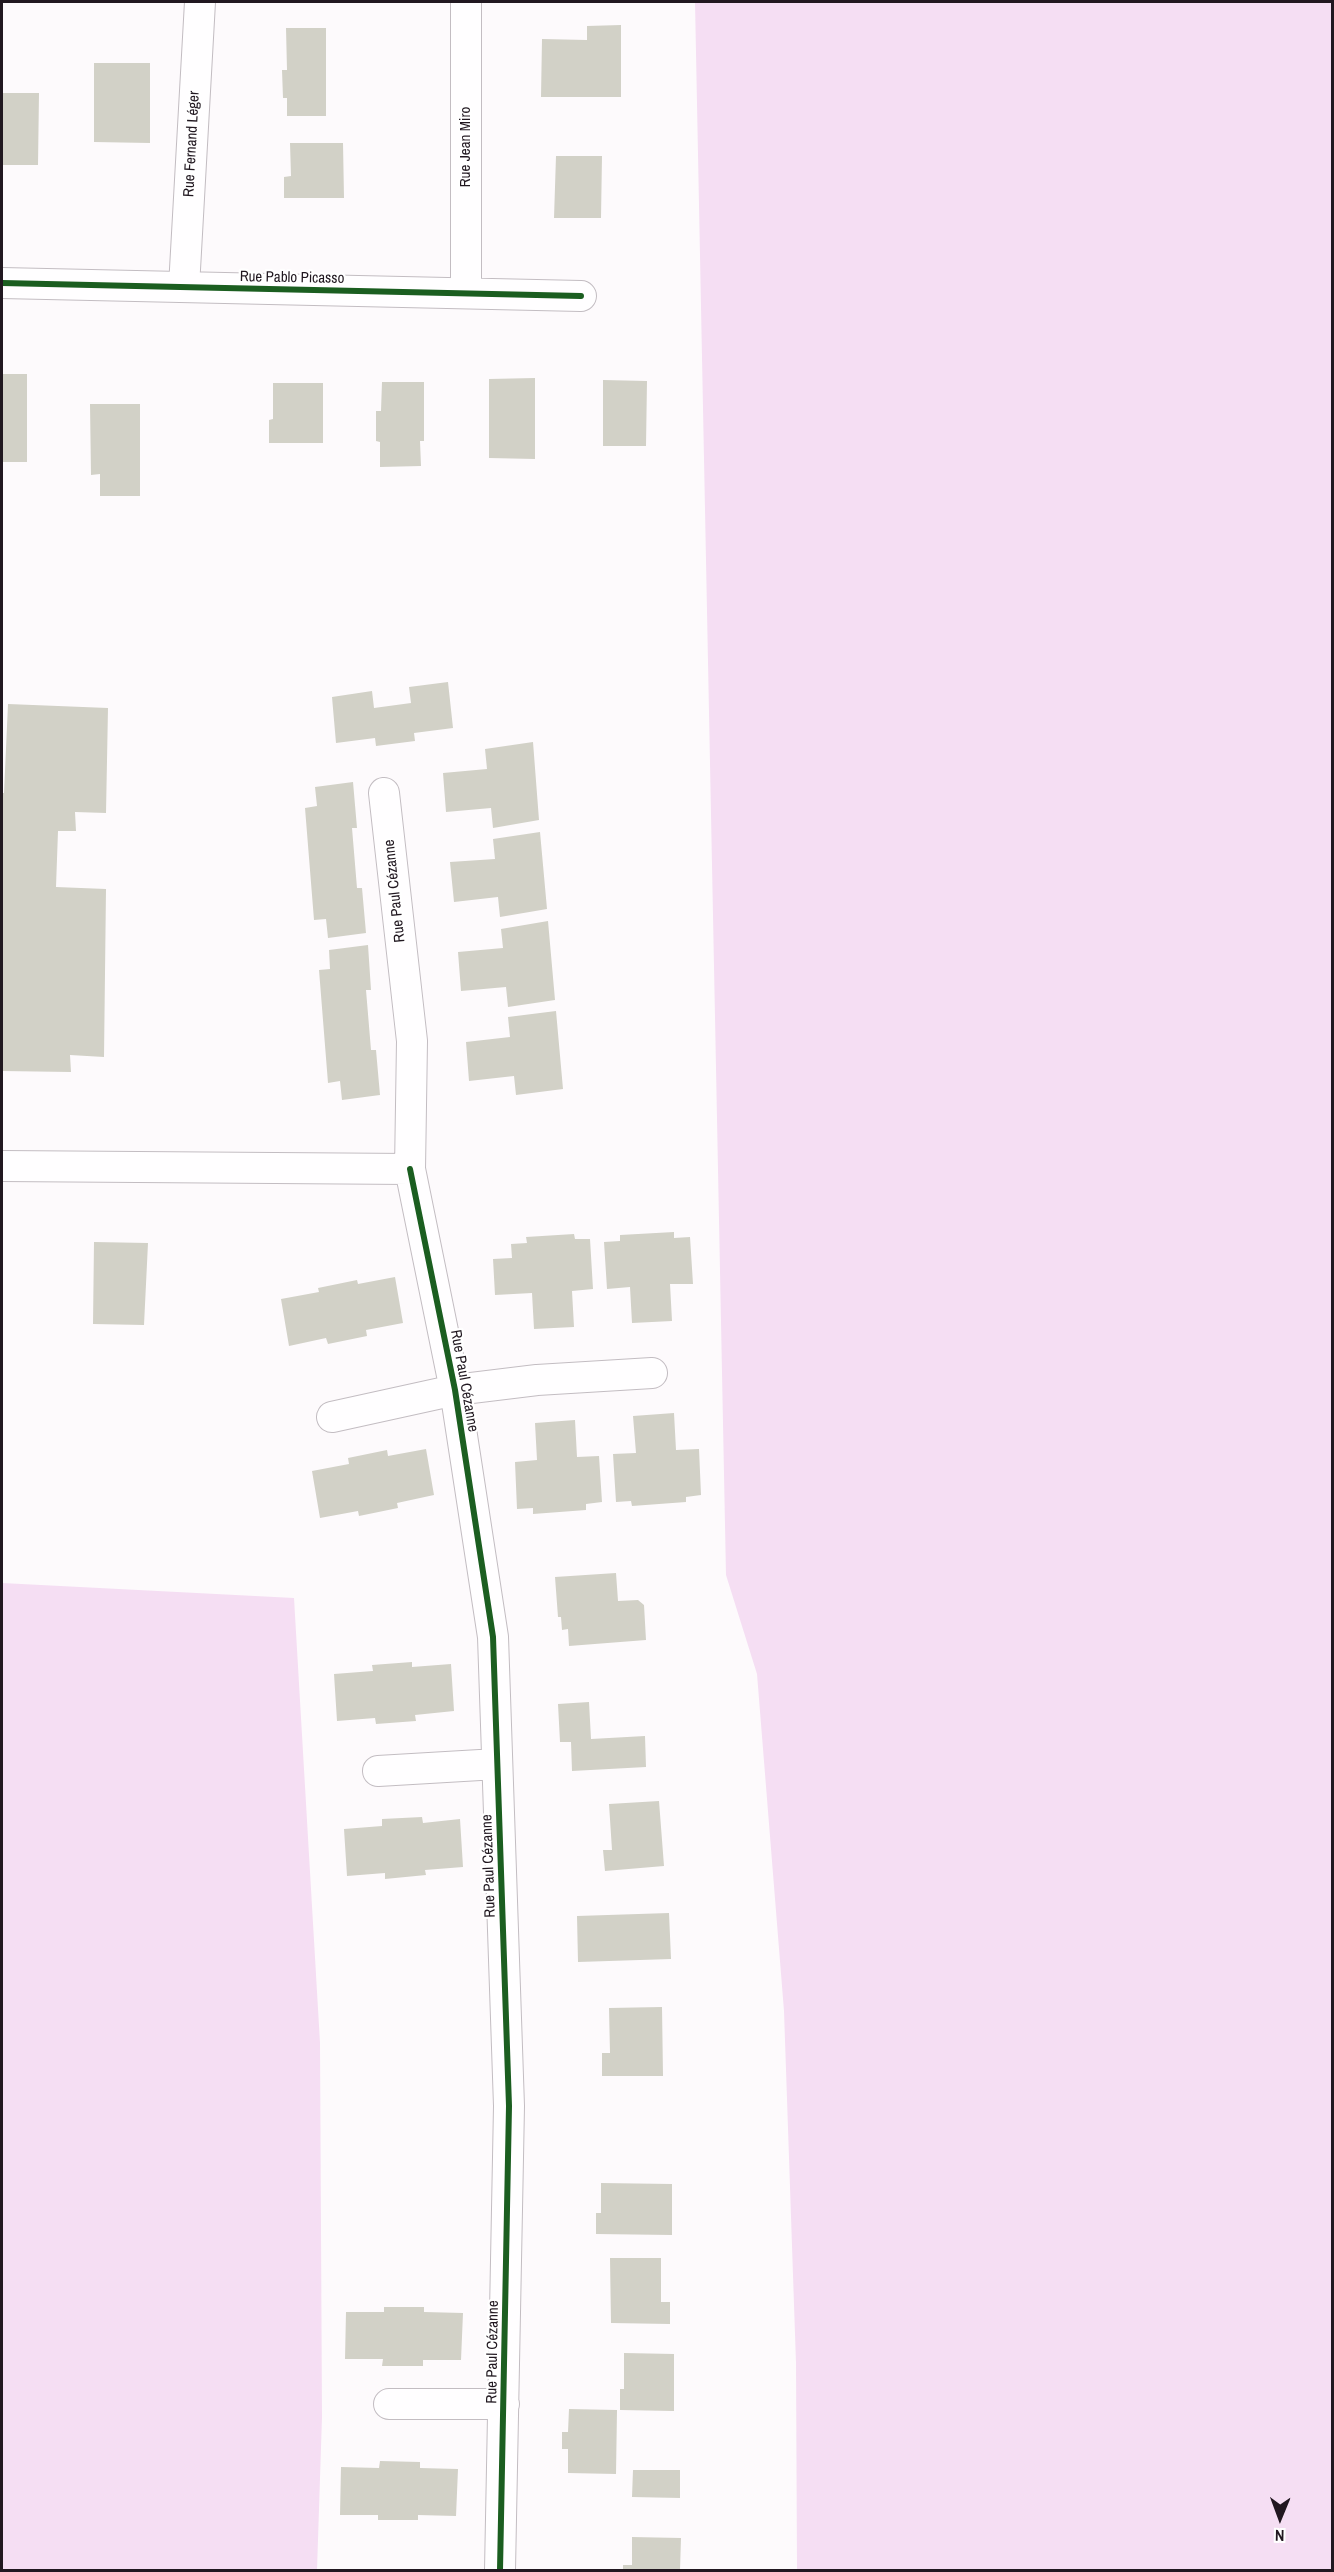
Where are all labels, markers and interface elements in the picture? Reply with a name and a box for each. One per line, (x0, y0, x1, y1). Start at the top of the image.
street label: Rue Fernand Léger (180, 91, 204, 197)
street label: Rue Jean Miro (457, 107, 475, 187)
street label: Rue Pablo Picasso (240, 268, 344, 288)
street label: Rue Paul Cézanne (381, 839, 409, 943)
street label: Rue Paul Cézanne (446, 1329, 482, 1433)
street label: Rue Paul Cézanne (478, 1814, 500, 1918)
street label: Rue Paul Cézanne (483, 2300, 503, 2404)
north arrow (1250, 2488, 1310, 2548)
text: N (1275, 2525, 1285, 2547)

